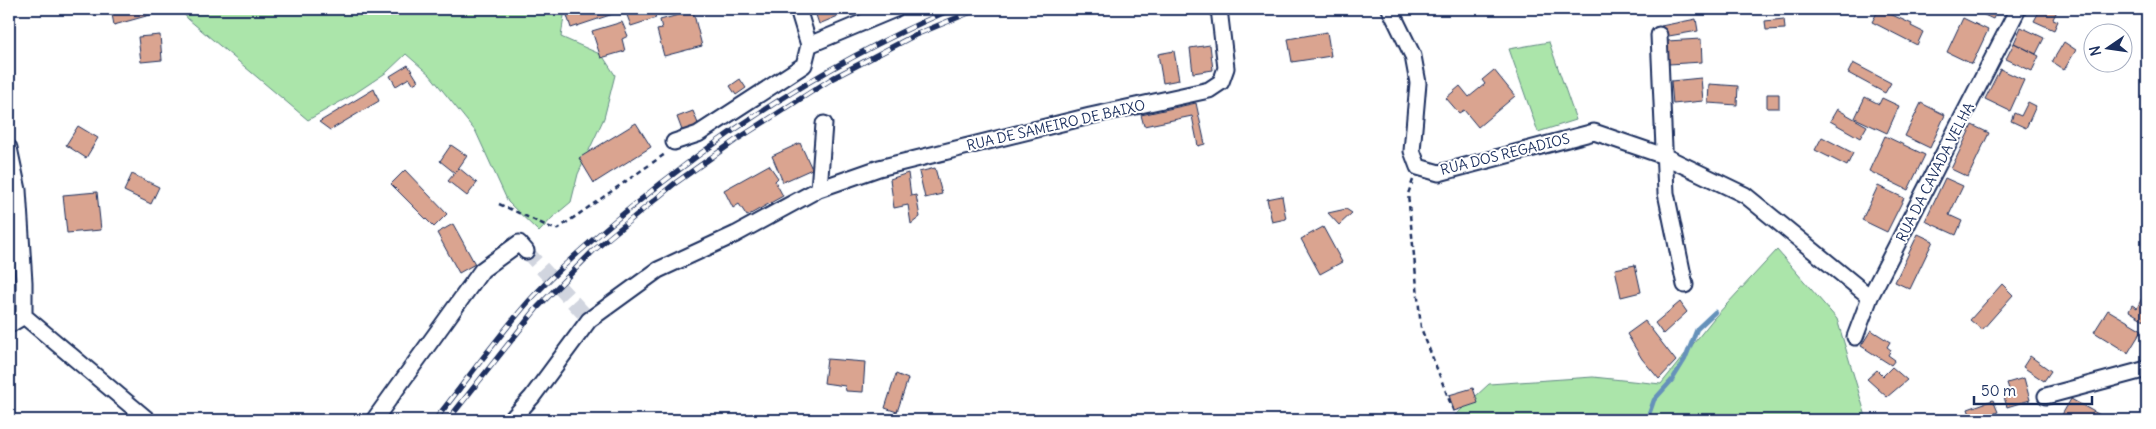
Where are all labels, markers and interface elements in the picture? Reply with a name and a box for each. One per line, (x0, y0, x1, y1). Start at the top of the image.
north arrow (2084, 22, 2134, 72)
text: N (2085, 44, 2105, 58)
street label: RUA DE SAMEIRO DE BAIXO (965, 96, 1147, 154)
street label: RUA DA CAVADA VELHA (1892, 99, 1978, 245)
street label: RUA DOS REGADIOS (1438, 129, 1572, 179)
scale bar (1974, 374, 2091, 406)
text: 50 m (1981, 381, 2016, 400)

